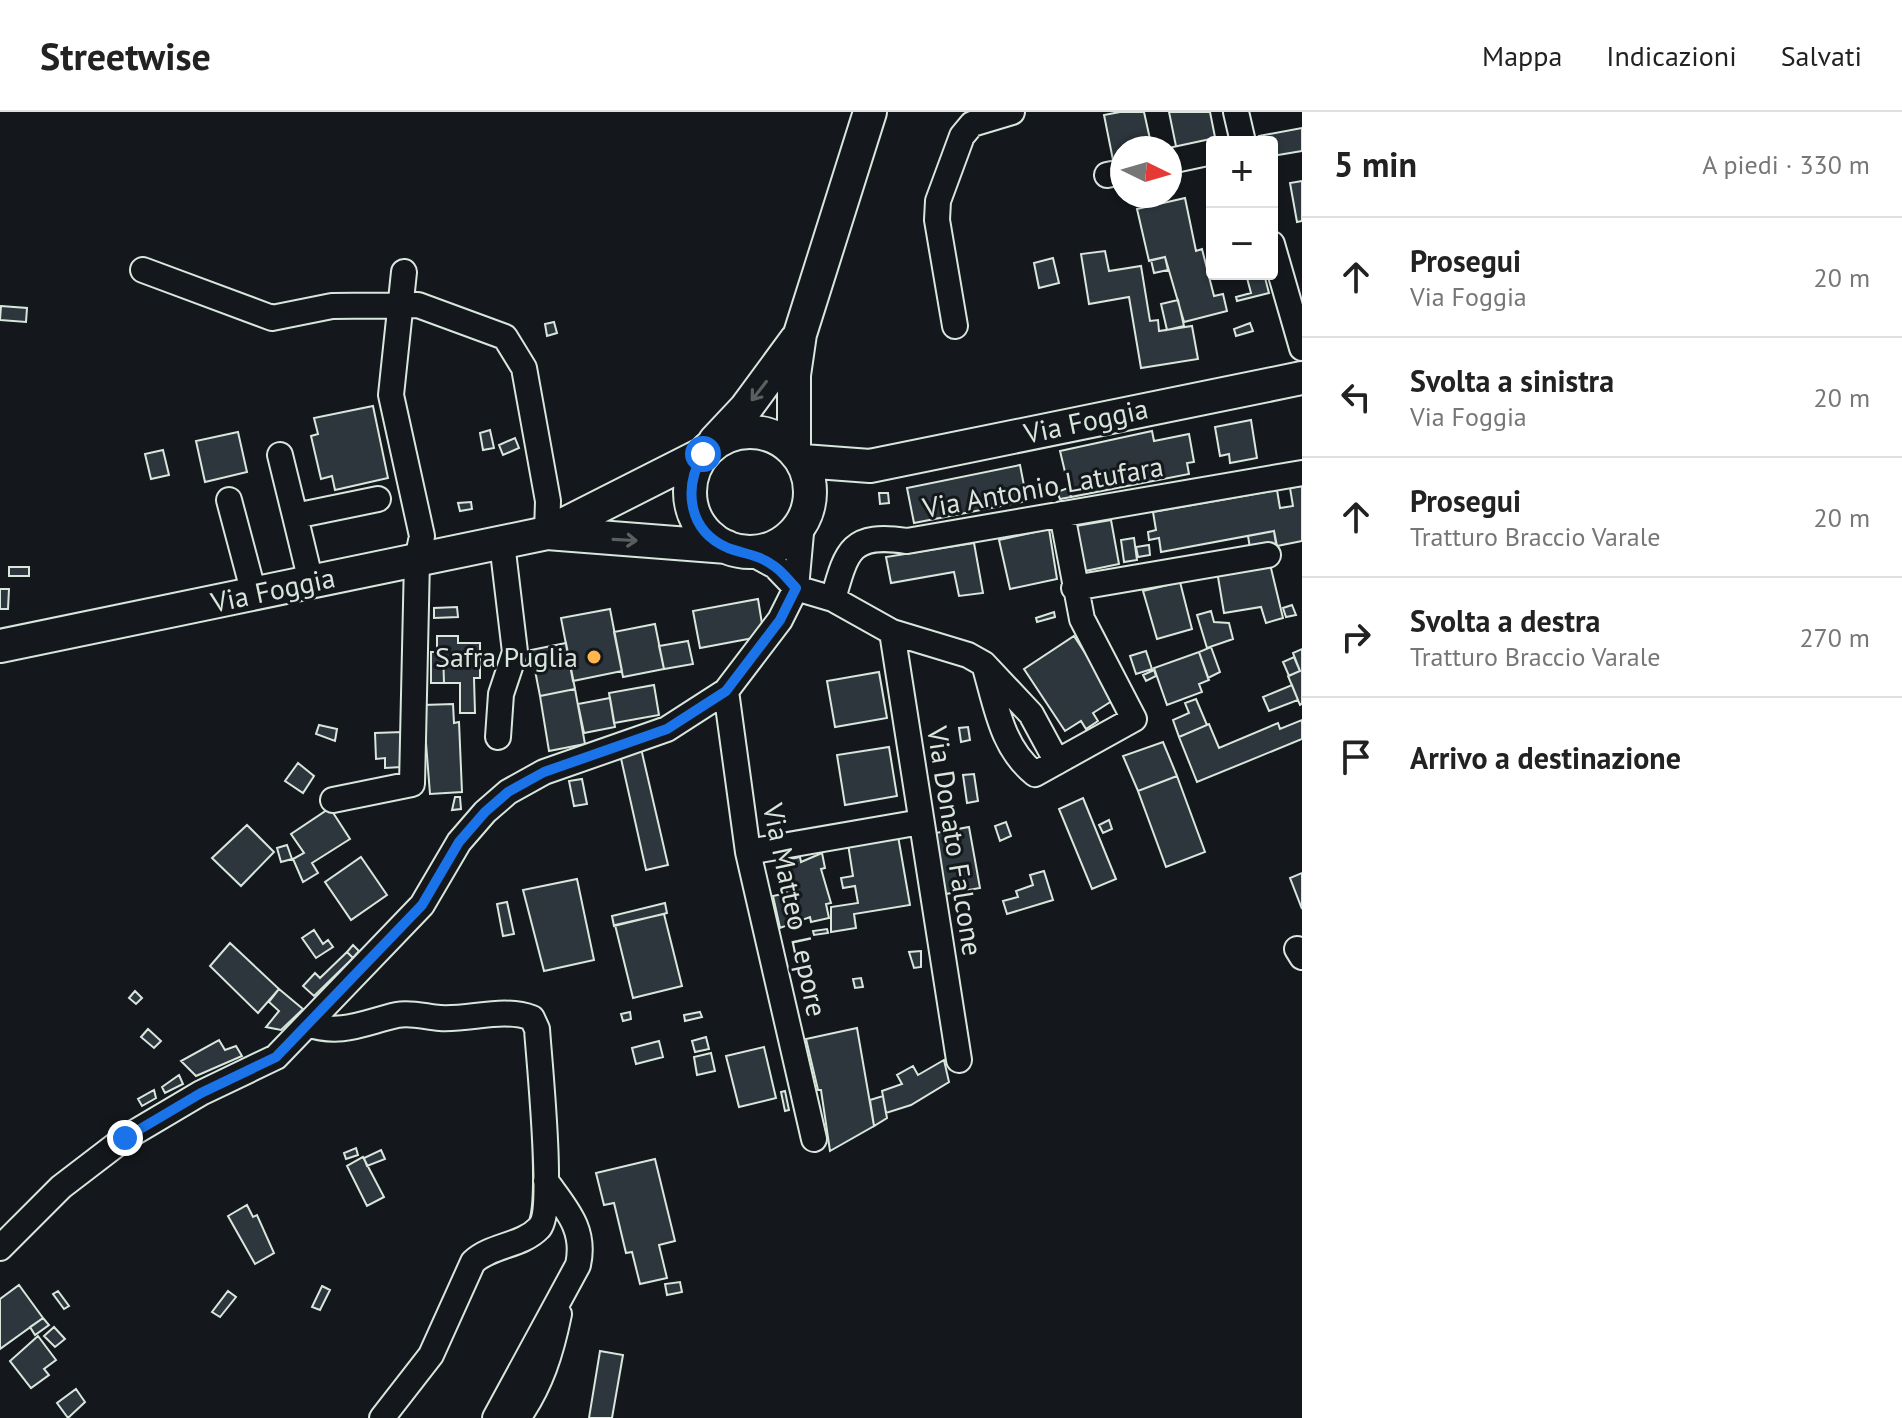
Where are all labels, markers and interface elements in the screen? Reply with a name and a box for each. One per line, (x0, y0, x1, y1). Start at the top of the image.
text: Streetwise (40, 31, 211, 80)
text: Mappa (1482, 37, 1562, 74)
text: Indicazioni (1606, 37, 1737, 74)
text: Salvati (1781, 37, 1862, 74)
north arrow (1110, 136, 1182, 208)
map controls (1206, 136, 1278, 280)
button: + (1206, 136, 1278, 208)
text: 5 min (1334, 142, 1417, 186)
text: A piedi · 330 m (1702, 148, 1870, 181)
button: − (1206, 208, 1278, 280)
text: Prosegui (1410, 241, 1521, 280)
icon: ahead (1334, 255, 1378, 299)
text: 20 m (1814, 261, 1870, 294)
text: Via Foggia (1410, 280, 1527, 313)
text: Svolta a sinistra (1410, 361, 1614, 400)
icon: left (1334, 375, 1378, 419)
one-way arrow (750, 380, 767, 401)
text: 20 m (1814, 381, 1870, 414)
street label: Via Foggia (1020, 389, 1151, 452)
text: Via Foggia (1410, 400, 1527, 433)
route start (685, 436, 721, 472)
street label: Via Antonio Latufara (919, 447, 1166, 526)
text: Prosegui (1410, 481, 1521, 520)
icon: ahead (1334, 495, 1378, 539)
text: 20 m (1814, 501, 1870, 534)
text: Tratturo Braccio Varale (1410, 520, 1661, 553)
one-way arrow (611, 533, 638, 548)
street label: Via Foggia (207, 558, 338, 621)
text: Svolta a destra (1410, 601, 1600, 640)
icon: right (1334, 615, 1378, 659)
text: 270 m (1799, 621, 1870, 654)
place label: Safra Puglia (435, 638, 578, 675)
text: Tratturo Braccio Varale (1410, 640, 1661, 673)
marker: Safra Puglia (585, 648, 603, 666)
street label: Via Donato Falcone (919, 722, 992, 958)
icon: arrive (1334, 735, 1378, 779)
text: Arrivo a destinazione (1410, 738, 1681, 777)
street label: Via Matteo Lepore (755, 799, 836, 1020)
route end (107, 1120, 143, 1156)

